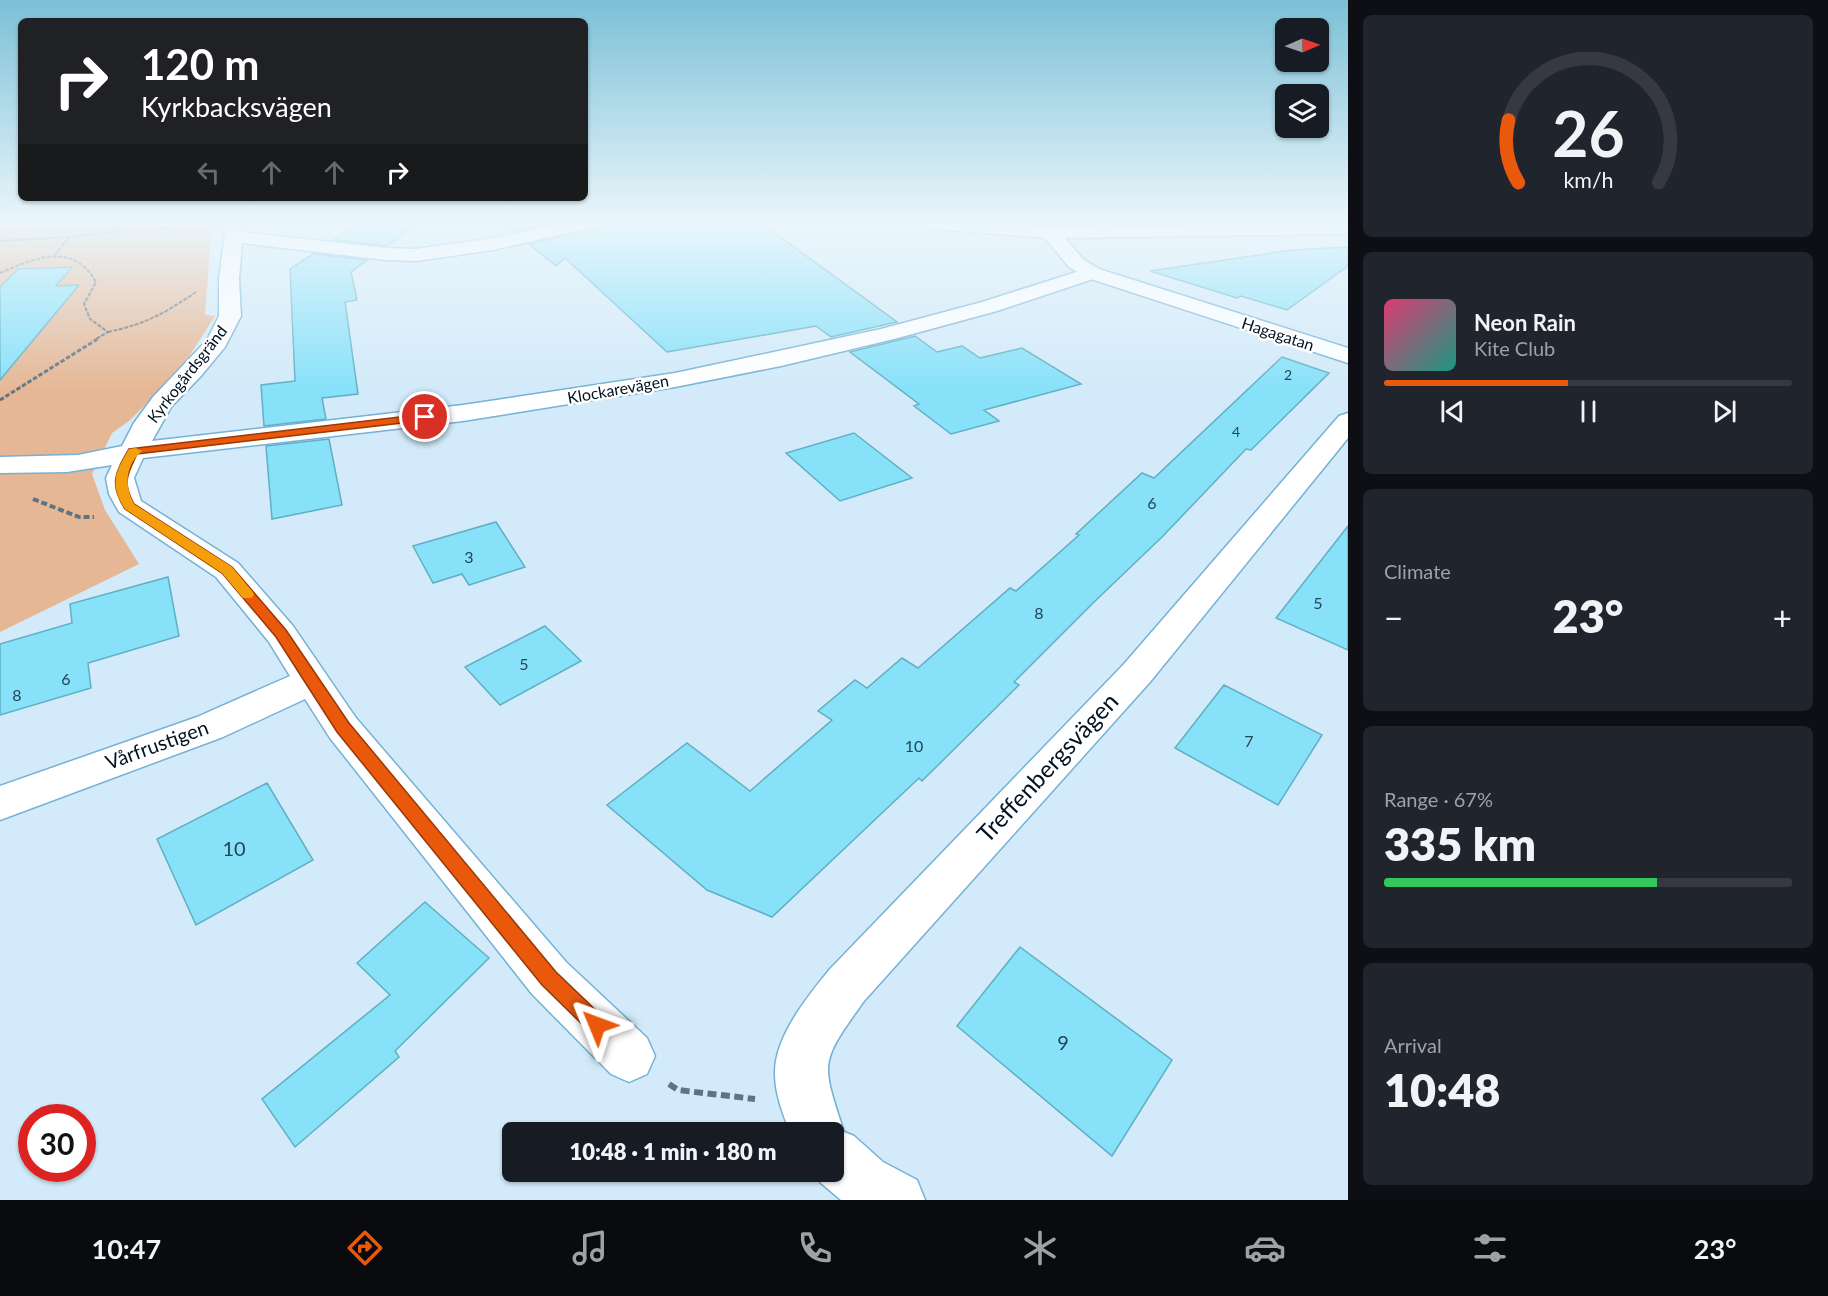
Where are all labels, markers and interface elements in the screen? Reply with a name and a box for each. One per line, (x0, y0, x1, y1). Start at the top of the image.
north arrow (1275, 18, 1329, 72)
map controls (1275, 18, 1329, 138)
text: 120 m (141, 39, 259, 89)
icon: right (42, 42, 120, 120)
button: layers (1275, 84, 1329, 138)
text: Kyrkbacksvägen (141, 90, 332, 123)
text: 26 (1552, 95, 1624, 170)
icon: left (192, 156, 225, 189)
icon: ahead (255, 156, 288, 189)
icon: ahead (318, 156, 351, 189)
icon: right (381, 156, 414, 189)
text: km/h (1563, 167, 1613, 193)
text: Neon Rain (1474, 309, 1576, 336)
street label: Hagagatan (1240, 313, 1317, 354)
street label: Kyrkogårdsgränd (143, 321, 230, 426)
text: Kite Club (1474, 336, 1555, 360)
house number: 2 (1284, 366, 1292, 383)
street label: Klockarevägen (566, 370, 670, 407)
pin (399, 391, 450, 442)
icon: previous (1436, 395, 1469, 428)
icon: pause (1572, 395, 1605, 428)
icon: next (1708, 395, 1741, 428)
icon: arrive (408, 400, 441, 433)
house number: 4 (1232, 423, 1240, 440)
house number: 6 (1147, 493, 1157, 512)
house number: 3 (464, 547, 474, 566)
text: Climate (1384, 559, 1451, 583)
text: 23° (1553, 589, 1623, 643)
house number: 5 (1313, 593, 1323, 612)
text: − (1384, 597, 1403, 637)
text: + (1773, 597, 1792, 637)
house number: 8 (1034, 603, 1044, 622)
house number: 5 (519, 654, 529, 673)
house number: 6 (61, 669, 71, 688)
house number: 8 (12, 685, 22, 704)
street label: Treffenbergsvägen (970, 686, 1124, 848)
street label: Vårfrustigen (102, 714, 211, 774)
house number: 7 (1244, 731, 1254, 750)
house number: 10 (905, 736, 923, 755)
text: Range · 67% (1384, 787, 1493, 811)
text: 335 km (1384, 817, 1536, 871)
house number: 10 (222, 836, 246, 860)
position arrow (565, 993, 629, 1057)
house number: 9 (1057, 1030, 1069, 1054)
text: Arrival (1384, 1033, 1442, 1057)
text: 10:48 (1384, 1063, 1500, 1117)
speed limit sign: 30 (18, 1104, 96, 1182)
text: 10:48 · 1 min · 180 m (570, 1138, 776, 1165)
icon: directions (344, 1227, 386, 1269)
icon: music (569, 1227, 611, 1269)
icon: phone (794, 1227, 836, 1269)
icon: climate (1019, 1227, 1061, 1269)
icon: car (1244, 1227, 1286, 1269)
icon: filters (1469, 1227, 1511, 1269)
text: 10:47 (91, 1232, 161, 1265)
text: 23° (1694, 1232, 1736, 1265)

